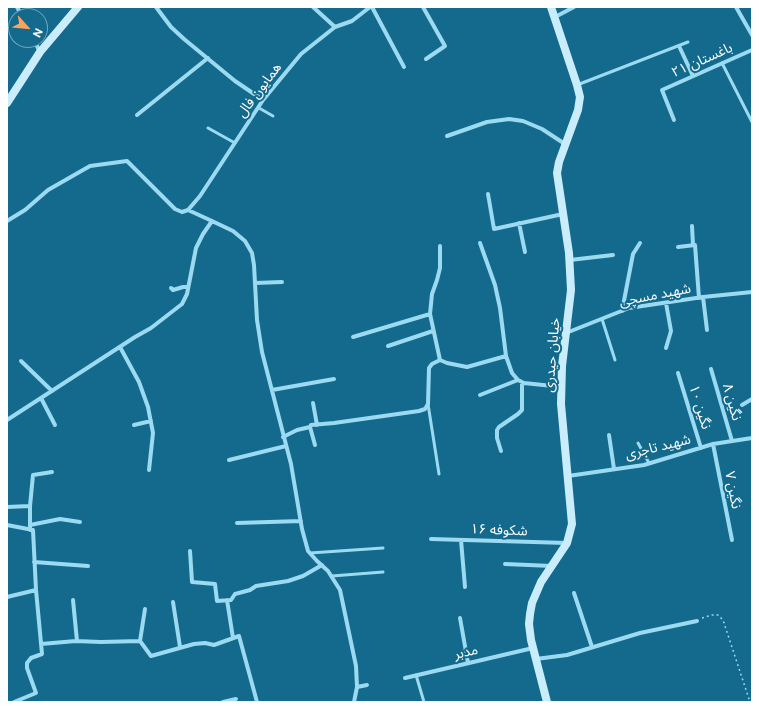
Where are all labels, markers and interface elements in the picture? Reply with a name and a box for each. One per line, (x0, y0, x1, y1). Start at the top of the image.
north arrow (8, 8, 48, 48)
text: N (31, 26, 45, 40)
street label: باغستان ۲۱ (669, 39, 735, 81)
street label: همایون فال (233, 59, 285, 121)
street label: شهید مسچی (618, 280, 692, 310)
street label: خیابان حیدری (540, 317, 564, 393)
street label: نگین ۸ (719, 382, 745, 422)
street label: نگین ۱۰ (685, 383, 715, 431)
street label: شهید تاجری (624, 431, 692, 463)
street label: نگین ۷ (721, 470, 745, 510)
street label: شکوفه ۱۶ (470, 521, 528, 539)
street label: مدبر (452, 641, 480, 663)

